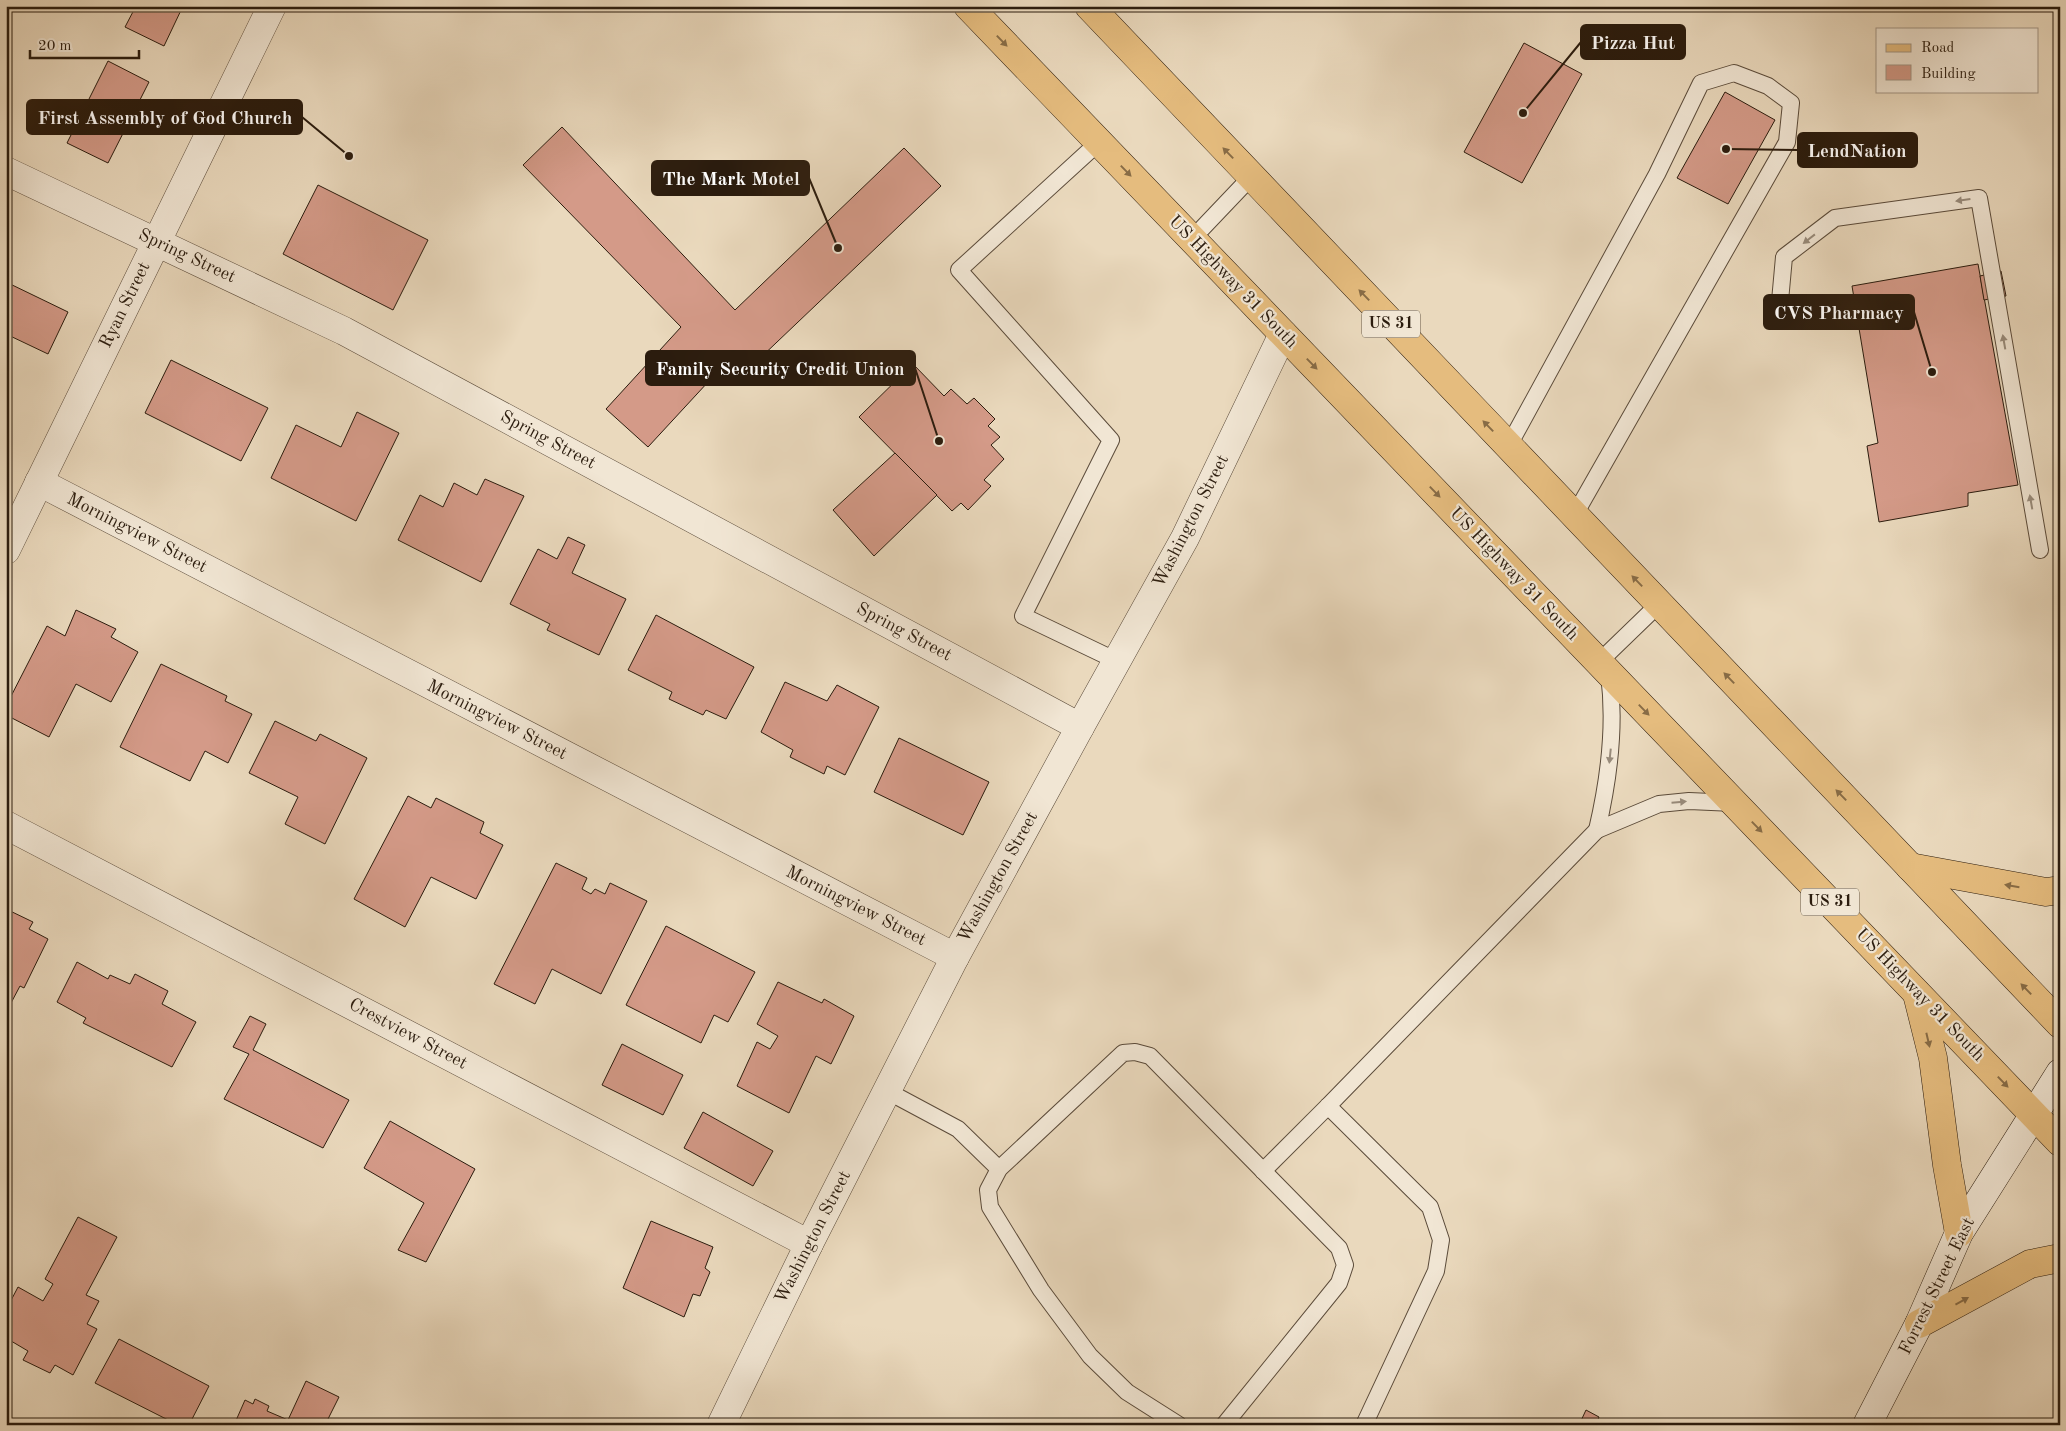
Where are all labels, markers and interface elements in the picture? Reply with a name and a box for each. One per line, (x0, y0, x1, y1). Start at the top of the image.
callout: Pizza Hut (1581, 25, 1685, 59)
scale bar (30, 28, 139, 60)
legend (1876, 28, 2038, 92)
one-way arrow (996, 35, 1008, 47)
text: Pizza Hut (1591, 35, 1675, 54)
text: 20 m (38, 39, 72, 54)
text: Road (1921, 41, 1955, 56)
text: Building (1921, 67, 1976, 82)
callout: First Assembly of God Church (27, 100, 302, 134)
text: First Assembly of God Church (38, 110, 293, 129)
callout: LendNation (1798, 133, 1917, 167)
text: LendNation (1807, 143, 1907, 162)
one-way arrow (1222, 147, 1234, 159)
callout: The Mark Motel (652, 161, 809, 195)
one-way arrow (1120, 165, 1132, 177)
text: The Mark Motel (662, 171, 800, 190)
one-way arrow (1955, 196, 1971, 204)
street label: US Highway 31 South (1165, 212, 1301, 352)
street label: Spring Street (136, 226, 238, 286)
one-way arrow (1803, 233, 1816, 244)
street label: Ryan Street (96, 259, 154, 351)
one-way arrow (1358, 290, 1370, 302)
callout: CVS Pharmacy (1764, 295, 1914, 329)
text: CVS Pharmacy (1774, 305, 1904, 324)
road number: US 31 (1362, 310, 1420, 338)
one-way arrow (2000, 334, 2008, 350)
callout: Family Security Credit Union (646, 351, 915, 385)
one-way arrow (1306, 358, 1318, 370)
text: Family Security Credit Union (655, 361, 905, 380)
street label: Spring Street (497, 407, 599, 473)
one-way arrow (1482, 420, 1494, 432)
street label: Washington Street (1150, 452, 1232, 590)
one-way arrow (1429, 486, 1441, 498)
street label: Morningview Street (64, 490, 210, 576)
one-way arrow (2027, 494, 2035, 510)
street label: US Highway 31 South (1446, 504, 1582, 644)
one-way arrow (1631, 575, 1643, 587)
street label: Spring Street (853, 599, 955, 665)
one-way arrow (1723, 672, 1735, 684)
street label: Morningview Street (424, 677, 570, 763)
one-way arrow (1638, 703, 1650, 715)
one-way arrow (1606, 748, 1614, 764)
one-way arrow (1835, 790, 1847, 802)
one-way arrow (1671, 798, 1687, 806)
street label: Washington Street (955, 809, 1041, 945)
one-way arrow (1751, 820, 1763, 832)
street label: Morningview Street (783, 863, 929, 949)
one-way arrow (2003, 881, 2019, 889)
road number: US 31 (1801, 889, 1859, 916)
street label: US Highway 31 South (1852, 925, 1988, 1065)
one-way arrow (2020, 983, 2032, 995)
street label: Crestview Street (346, 995, 470, 1073)
one-way arrow (1924, 1032, 1932, 1047)
one-way arrow (1997, 1076, 2009, 1088)
street label: Washington Street (772, 1168, 854, 1306)
street label: Forrest Street East (1896, 1215, 1978, 1357)
one-way arrow (1954, 1297, 1969, 1305)

